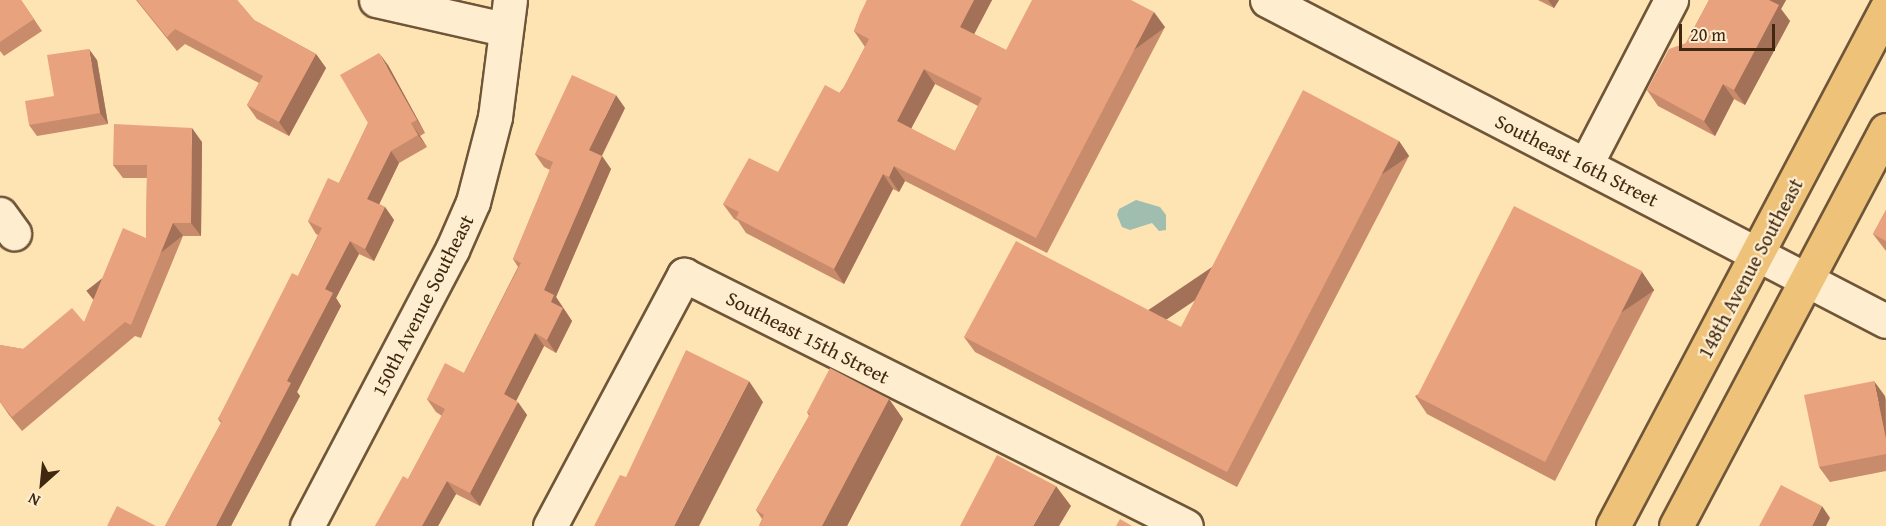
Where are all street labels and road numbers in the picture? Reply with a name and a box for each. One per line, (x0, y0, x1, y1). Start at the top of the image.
street label: Southeast 16th Street (1491, 108, 1663, 212)
street label: 148th Avenue Southeast (1692, 174, 1808, 362)
street label: 150th Avenue Southeast (366, 210, 478, 400)
street label: Southeast 15th Street (722, 285, 894, 389)

